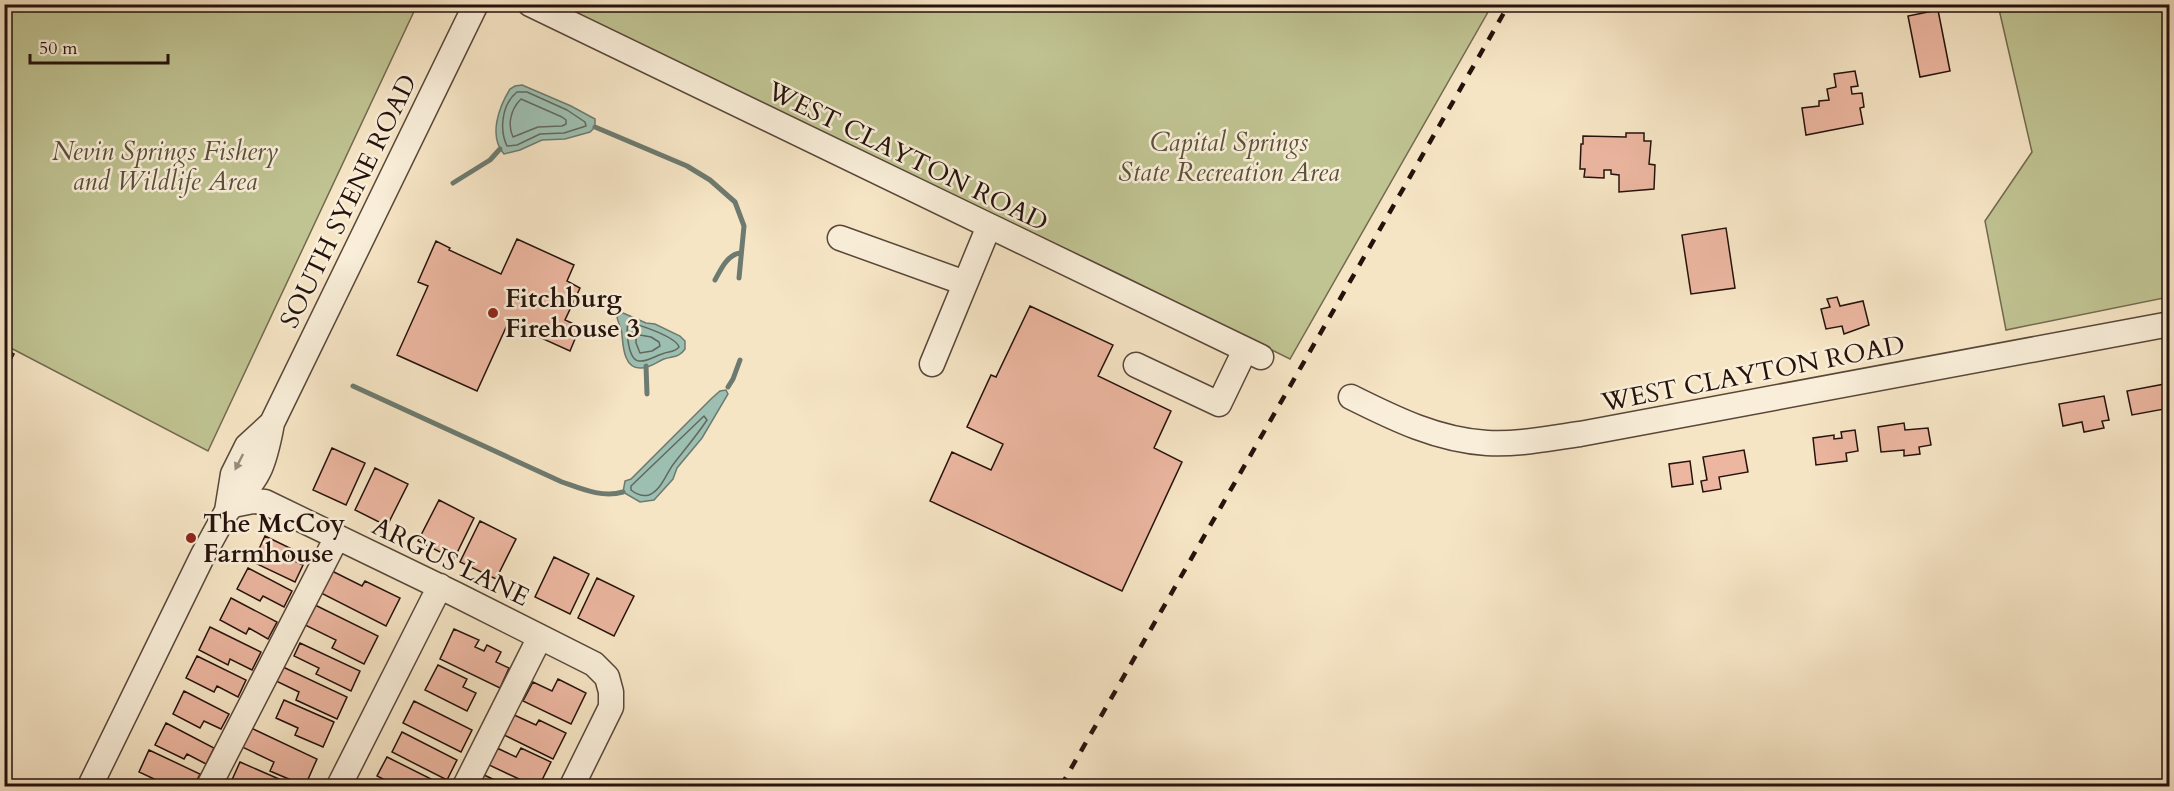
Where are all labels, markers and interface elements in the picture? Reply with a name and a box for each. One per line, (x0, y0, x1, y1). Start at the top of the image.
scale bar (30, 27, 168, 65)
text: 50 m (39, 36, 78, 61)
street label: SOUTH SYENE ROAD (272, 68, 425, 334)
street label: WEST CLAYTON ROAD (761, 73, 1054, 240)
park label: Capital Springs State Recreation Area (1118, 125, 1340, 190)
park label: Nevin Springs Fishery and Wildlife Area (52, 134, 278, 199)
place label: Fitchburg Firehouse 3 (505, 281, 640, 346)
marker: Fitchburg Firehouse 3 (486, 306, 500, 320)
street label: WEST CLAYTON ROAD (1598, 327, 1908, 420)
one-way arrow (235, 453, 244, 470)
place label: The McCoy Farmhouse (203, 506, 345, 571)
street label: ARGUS LANE (366, 508, 535, 615)
marker: The McCoy Farmhouse (184, 531, 198, 545)

